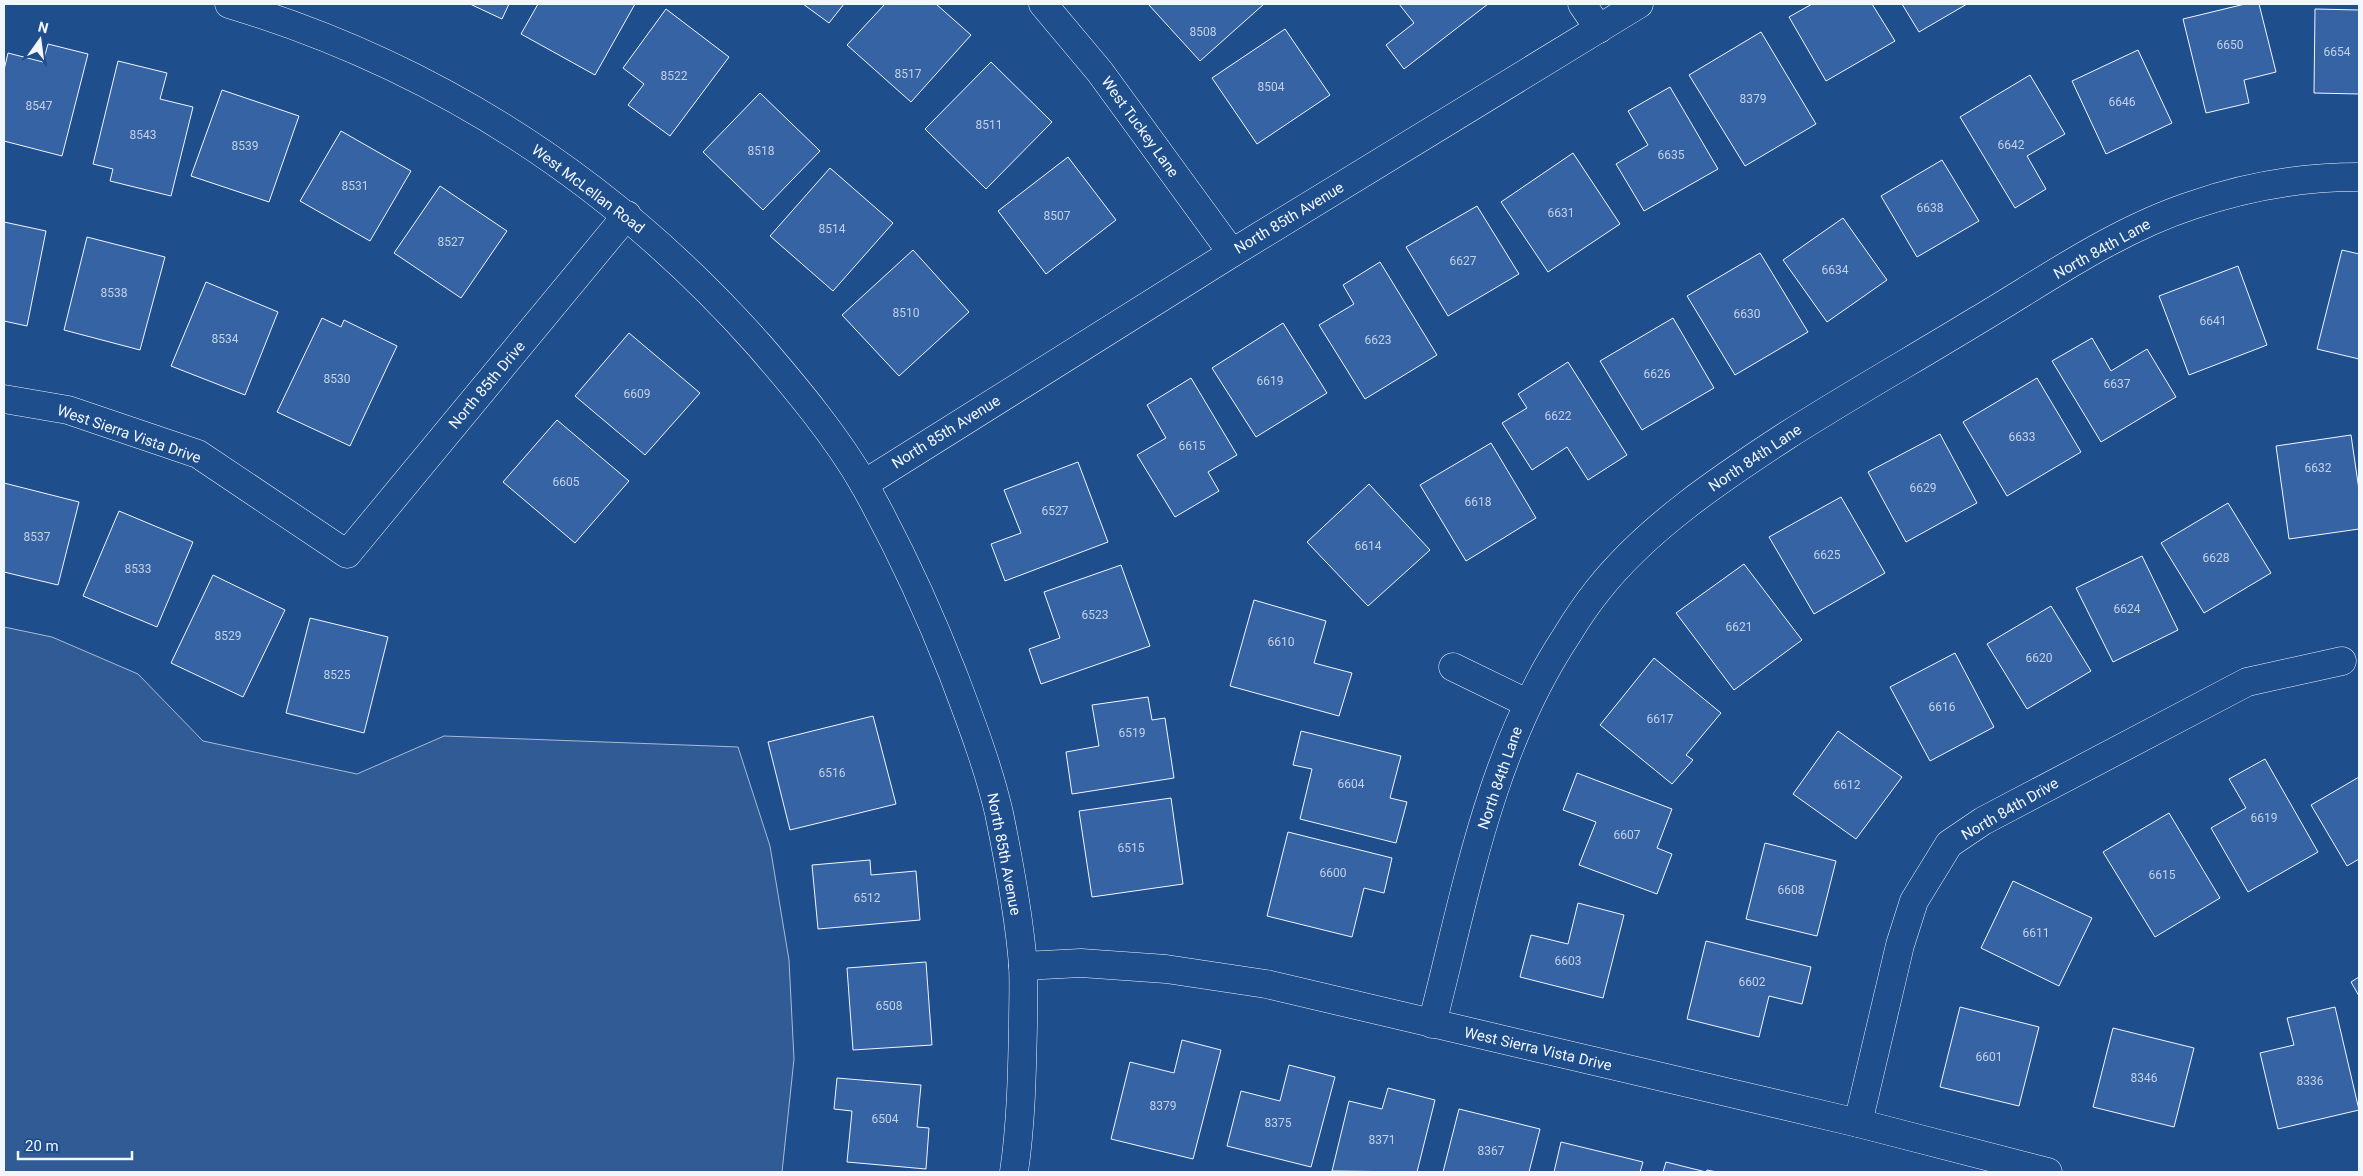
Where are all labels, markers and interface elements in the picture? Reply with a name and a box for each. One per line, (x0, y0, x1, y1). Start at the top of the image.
north arrow (15, 15, 65, 65)
text: N (36, 18, 50, 36)
house number: 8508 (1190, 25, 1217, 39)
house number: 6650 (2217, 38, 2244, 52)
house number: 6654 (2324, 45, 2351, 59)
house number: 8517 (895, 67, 922, 81)
house number: 8522 (661, 69, 688, 83)
street label: West Tuckey Lane (1097, 73, 1183, 181)
house number: 8504 (1258, 80, 1285, 94)
house number: 8379 (1740, 92, 1766, 106)
house number: 6646 (2109, 95, 2136, 109)
house number: 8547 (26, 99, 53, 113)
house number: 8511 (976, 118, 1002, 132)
house number: 8543 (130, 128, 156, 142)
house number: 6642 (1998, 138, 2025, 152)
house number: 8539 (232, 139, 258, 153)
street label: West McLellan Road (528, 141, 648, 237)
house number: 8518 (748, 144, 775, 158)
house number: 6635 (1658, 148, 1685, 162)
street label: North 85th Avenue (1231, 178, 1347, 258)
house number: 8531 (342, 179, 368, 193)
house number: 6638 (1917, 201, 1944, 215)
house number: 6631 (1548, 206, 1574, 220)
house number: 8507 (1044, 209, 1071, 223)
street label: North 84th Lane (2050, 215, 2154, 283)
house number: 8514 (819, 222, 846, 236)
house number: 8527 (438, 235, 465, 249)
house number: 6627 (1450, 254, 1477, 268)
house number: 6634 (1822, 263, 1849, 277)
house number: 8538 (101, 286, 128, 300)
house number: 8510 (893, 306, 920, 320)
house number: 6630 (1734, 307, 1761, 321)
house number: 6641 (2200, 314, 2226, 328)
house number: 8534 (212, 332, 239, 346)
house number: 6623 (1365, 333, 1391, 347)
street label: North 85th Drive (445, 337, 529, 433)
house number: 6626 (1644, 367, 1671, 381)
house number: 8530 (324, 372, 351, 386)
house number: 6619 (1257, 374, 1283, 388)
house number: 6637 (2104, 377, 2131, 391)
house number: 6609 (624, 387, 650, 401)
street label: North 85th Avenue (888, 391, 1004, 473)
street label: West Sierra Vista Drive (55, 401, 203, 467)
house number: 6622 (1545, 409, 1572, 423)
street label: North 84th Lane (1705, 420, 1805, 496)
house number: 6633 (2009, 430, 2035, 444)
house number: 6615 (1179, 439, 1206, 453)
house number: 6632 (2305, 461, 2332, 475)
house number: 6605 (553, 475, 580, 489)
house number: 6629 (1910, 481, 1936, 495)
house number: 6618 (1465, 495, 1492, 509)
house number: 6527 (1042, 504, 1069, 518)
house number: 8537 (24, 530, 51, 544)
house number: 6614 (1355, 539, 1382, 553)
house number: 6625 (1814, 548, 1841, 562)
house number: 6628 (2203, 551, 2230, 565)
house number: 8533 (125, 562, 151, 576)
house number: 6624 (2114, 602, 2141, 616)
house number: 6523 (1082, 608, 1108, 622)
house number: 6621 (1726, 620, 1752, 634)
house number: 8529 (215, 629, 241, 643)
house number: 6610 (1268, 635, 1295, 649)
house number: 6620 (2026, 651, 2053, 665)
house number: 8525 (324, 668, 351, 682)
house number: 6616 (1929, 700, 1956, 714)
house number: 6617 (1647, 712, 1674, 726)
street label: North 84th Lane (1474, 724, 1526, 832)
house number: 6519 (1119, 726, 1145, 740)
house number: 6516 (819, 766, 846, 780)
street label: North 84th Drive (1958, 774, 2062, 844)
house number: 6604 (1338, 777, 1365, 791)
house number: 6612 (1834, 778, 1861, 792)
street label: North 85th Avenue (983, 791, 1025, 917)
house number: 6619 (2251, 811, 2277, 825)
house number: 6607 (1614, 828, 1641, 842)
house number: 6515 (1118, 841, 1145, 855)
house number: 6600 (1320, 866, 1347, 880)
house number: 6615 (2149, 868, 2176, 882)
house number: 6608 (1778, 883, 1805, 897)
house number: 6512 (854, 891, 881, 905)
house number: 6611 (2023, 926, 2049, 940)
house number: 6603 (1555, 954, 1581, 968)
house number: 6602 (1739, 975, 1766, 989)
house number: 6508 (876, 999, 903, 1013)
street label: West Sierra Vista Drive (1462, 1023, 1614, 1075)
house number: 6601 (1976, 1050, 2002, 1064)
house number: 8346 (2131, 1071, 2158, 1085)
house number: 8336 (2297, 1074, 2324, 1088)
house number: 8379 (1150, 1099, 1176, 1113)
house number: 6504 (872, 1112, 899, 1126)
house number: 8375 (1265, 1116, 1292, 1130)
scale bar (18, 1128, 131, 1160)
house number: 8371 (1369, 1133, 1395, 1147)
text: 20 m (25, 1137, 59, 1155)
house number: 8367 (1478, 1144, 1505, 1158)

